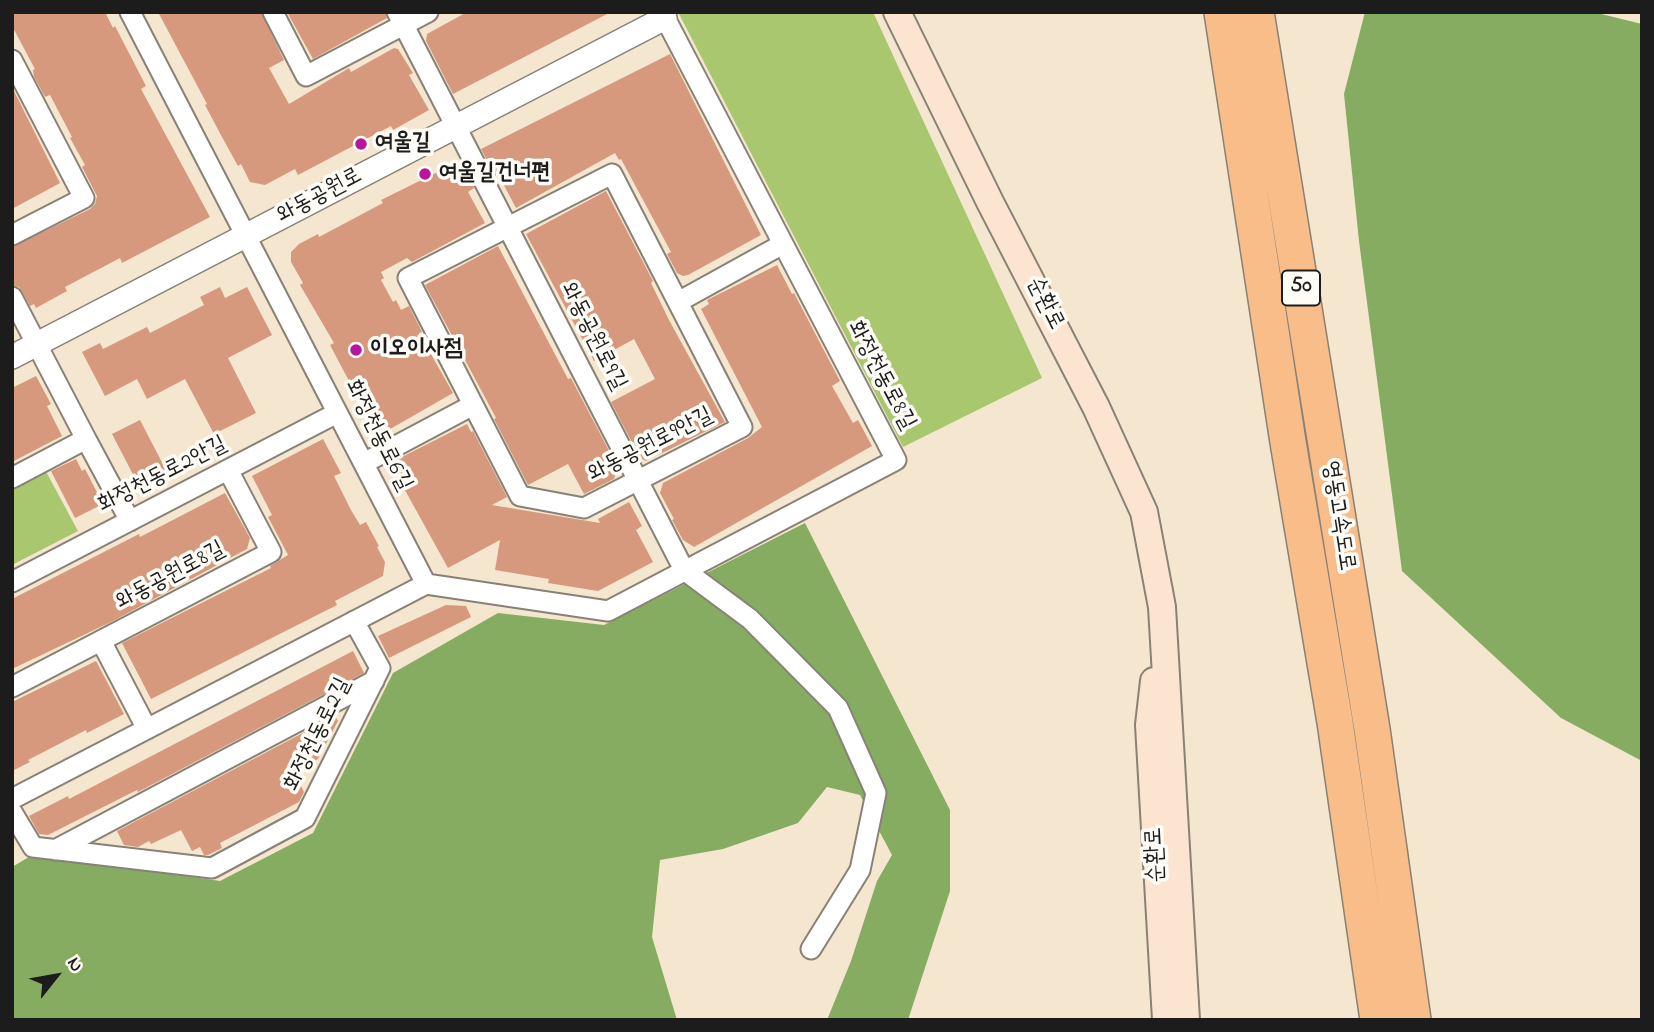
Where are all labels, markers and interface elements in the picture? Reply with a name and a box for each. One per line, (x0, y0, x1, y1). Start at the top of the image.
place label: 여울길 (375, 130, 431, 158)
marker: 여울길 (353, 136, 369, 152)
place label: 여울길건너편 (439, 160, 550, 188)
street label: 와동공원로 (273, 163, 367, 231)
marker: 여울길건너편 (417, 166, 433, 182)
road number: 50 (1282, 270, 1320, 306)
street label: 순환로 (1019, 273, 1069, 335)
street label: 와동공원로9길 (553, 278, 631, 396)
street label: 화정천동로8길 (840, 317, 920, 435)
place label: 이오이사점 (370, 336, 463, 364)
marker: 이오이사점 (348, 342, 364, 358)
street label: 화정천동로6길 (337, 376, 417, 496)
street label: 와동공원로9안길 (584, 403, 718, 489)
street label: 화정천동로2안길 (94, 432, 232, 520)
street label: 영동고속도로 (1315, 459, 1359, 573)
street label: 와동공원로8길 (112, 537, 230, 617)
street label: 화정천동로2길 (280, 674, 358, 796)
street label: 순환로 (1142, 827, 1172, 883)
north arrow (21, 941, 91, 1011)
text: N (60, 952, 89, 977)

